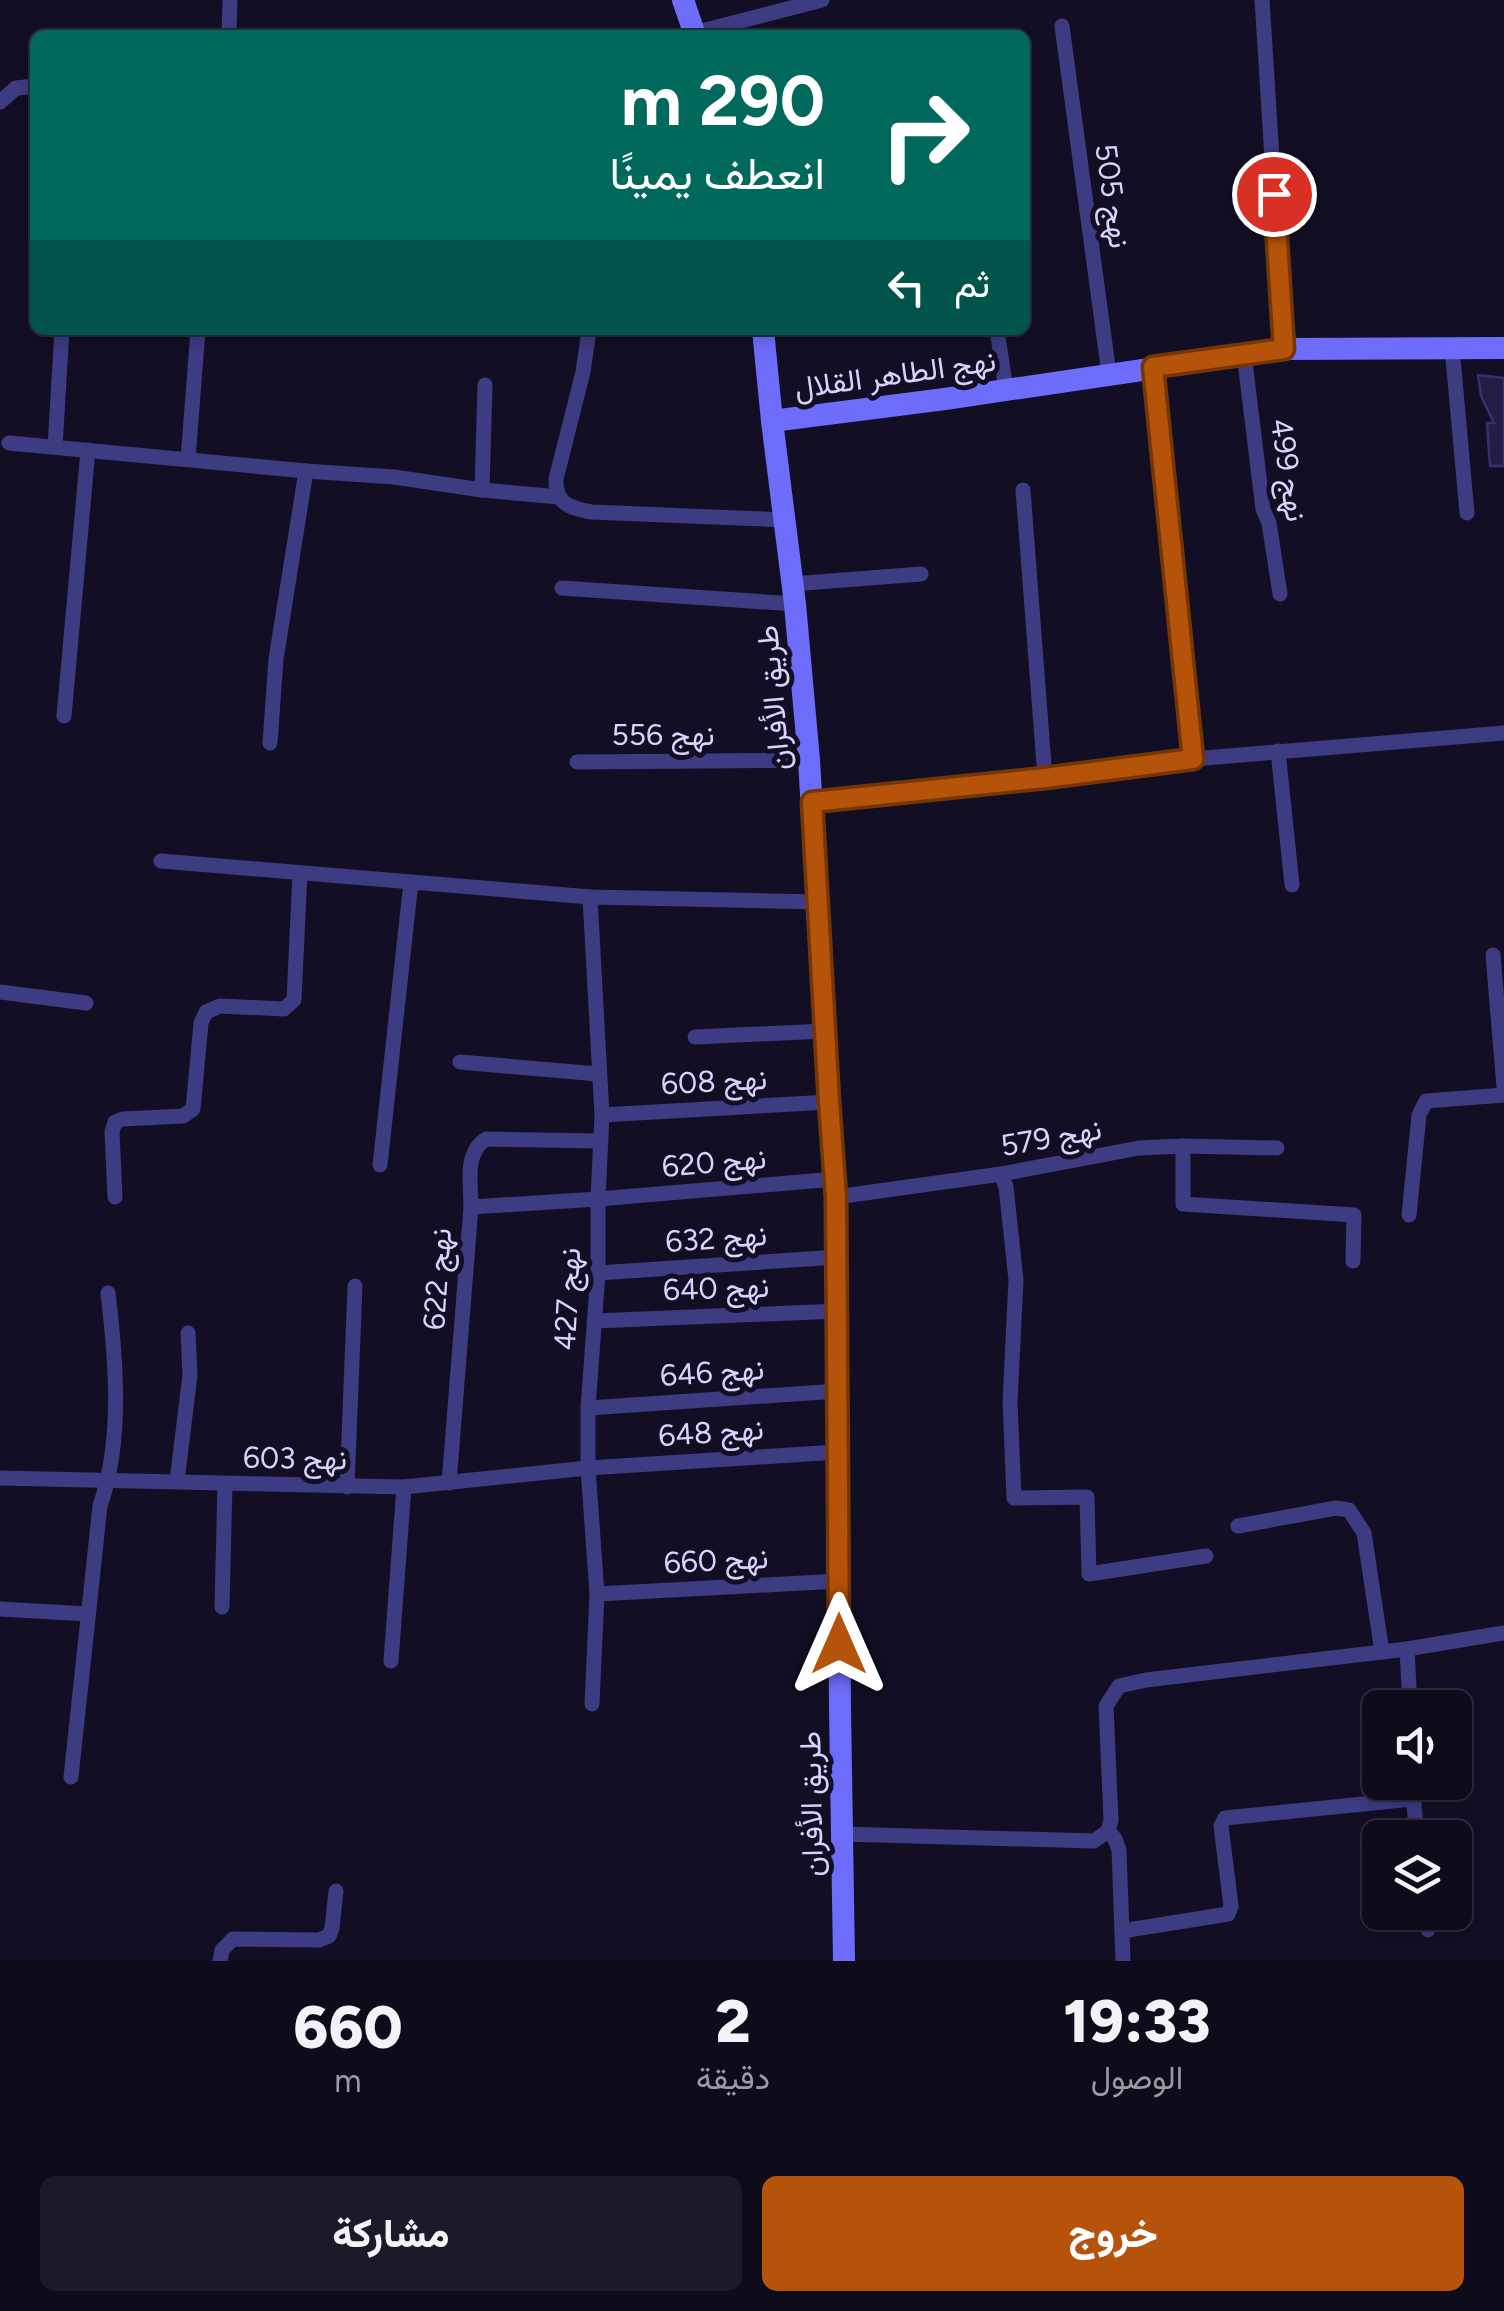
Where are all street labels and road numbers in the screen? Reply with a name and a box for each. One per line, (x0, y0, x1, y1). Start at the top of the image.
street label: نهج 505 (1085, 141, 1139, 251)
street label: نهج الطاهر القلال (792, 342, 998, 408)
street label: نهج 499 (1261, 416, 1315, 525)
street label: طريق الأفران (748, 624, 798, 772)
street label: نهج 556 (611, 716, 715, 755)
street label: نهج 608 (660, 1060, 768, 1104)
street label: نهج 579 (998, 1110, 1105, 1166)
street label: نهج 620 (660, 1139, 768, 1187)
street label: نهج 632 (664, 1216, 768, 1262)
street label: نهج 622 (415, 1227, 461, 1331)
street label: نهج 427 (546, 1247, 590, 1352)
street label: نهج 640 (662, 1268, 770, 1310)
street label: نهج 646 (659, 1350, 765, 1396)
street label: نهج 648 (657, 1410, 765, 1456)
street label: نهج 603 (243, 1439, 347, 1479)
street label: نهج 660 (663, 1539, 769, 1583)
street label: طريق الأفران (791, 1731, 831, 1877)

